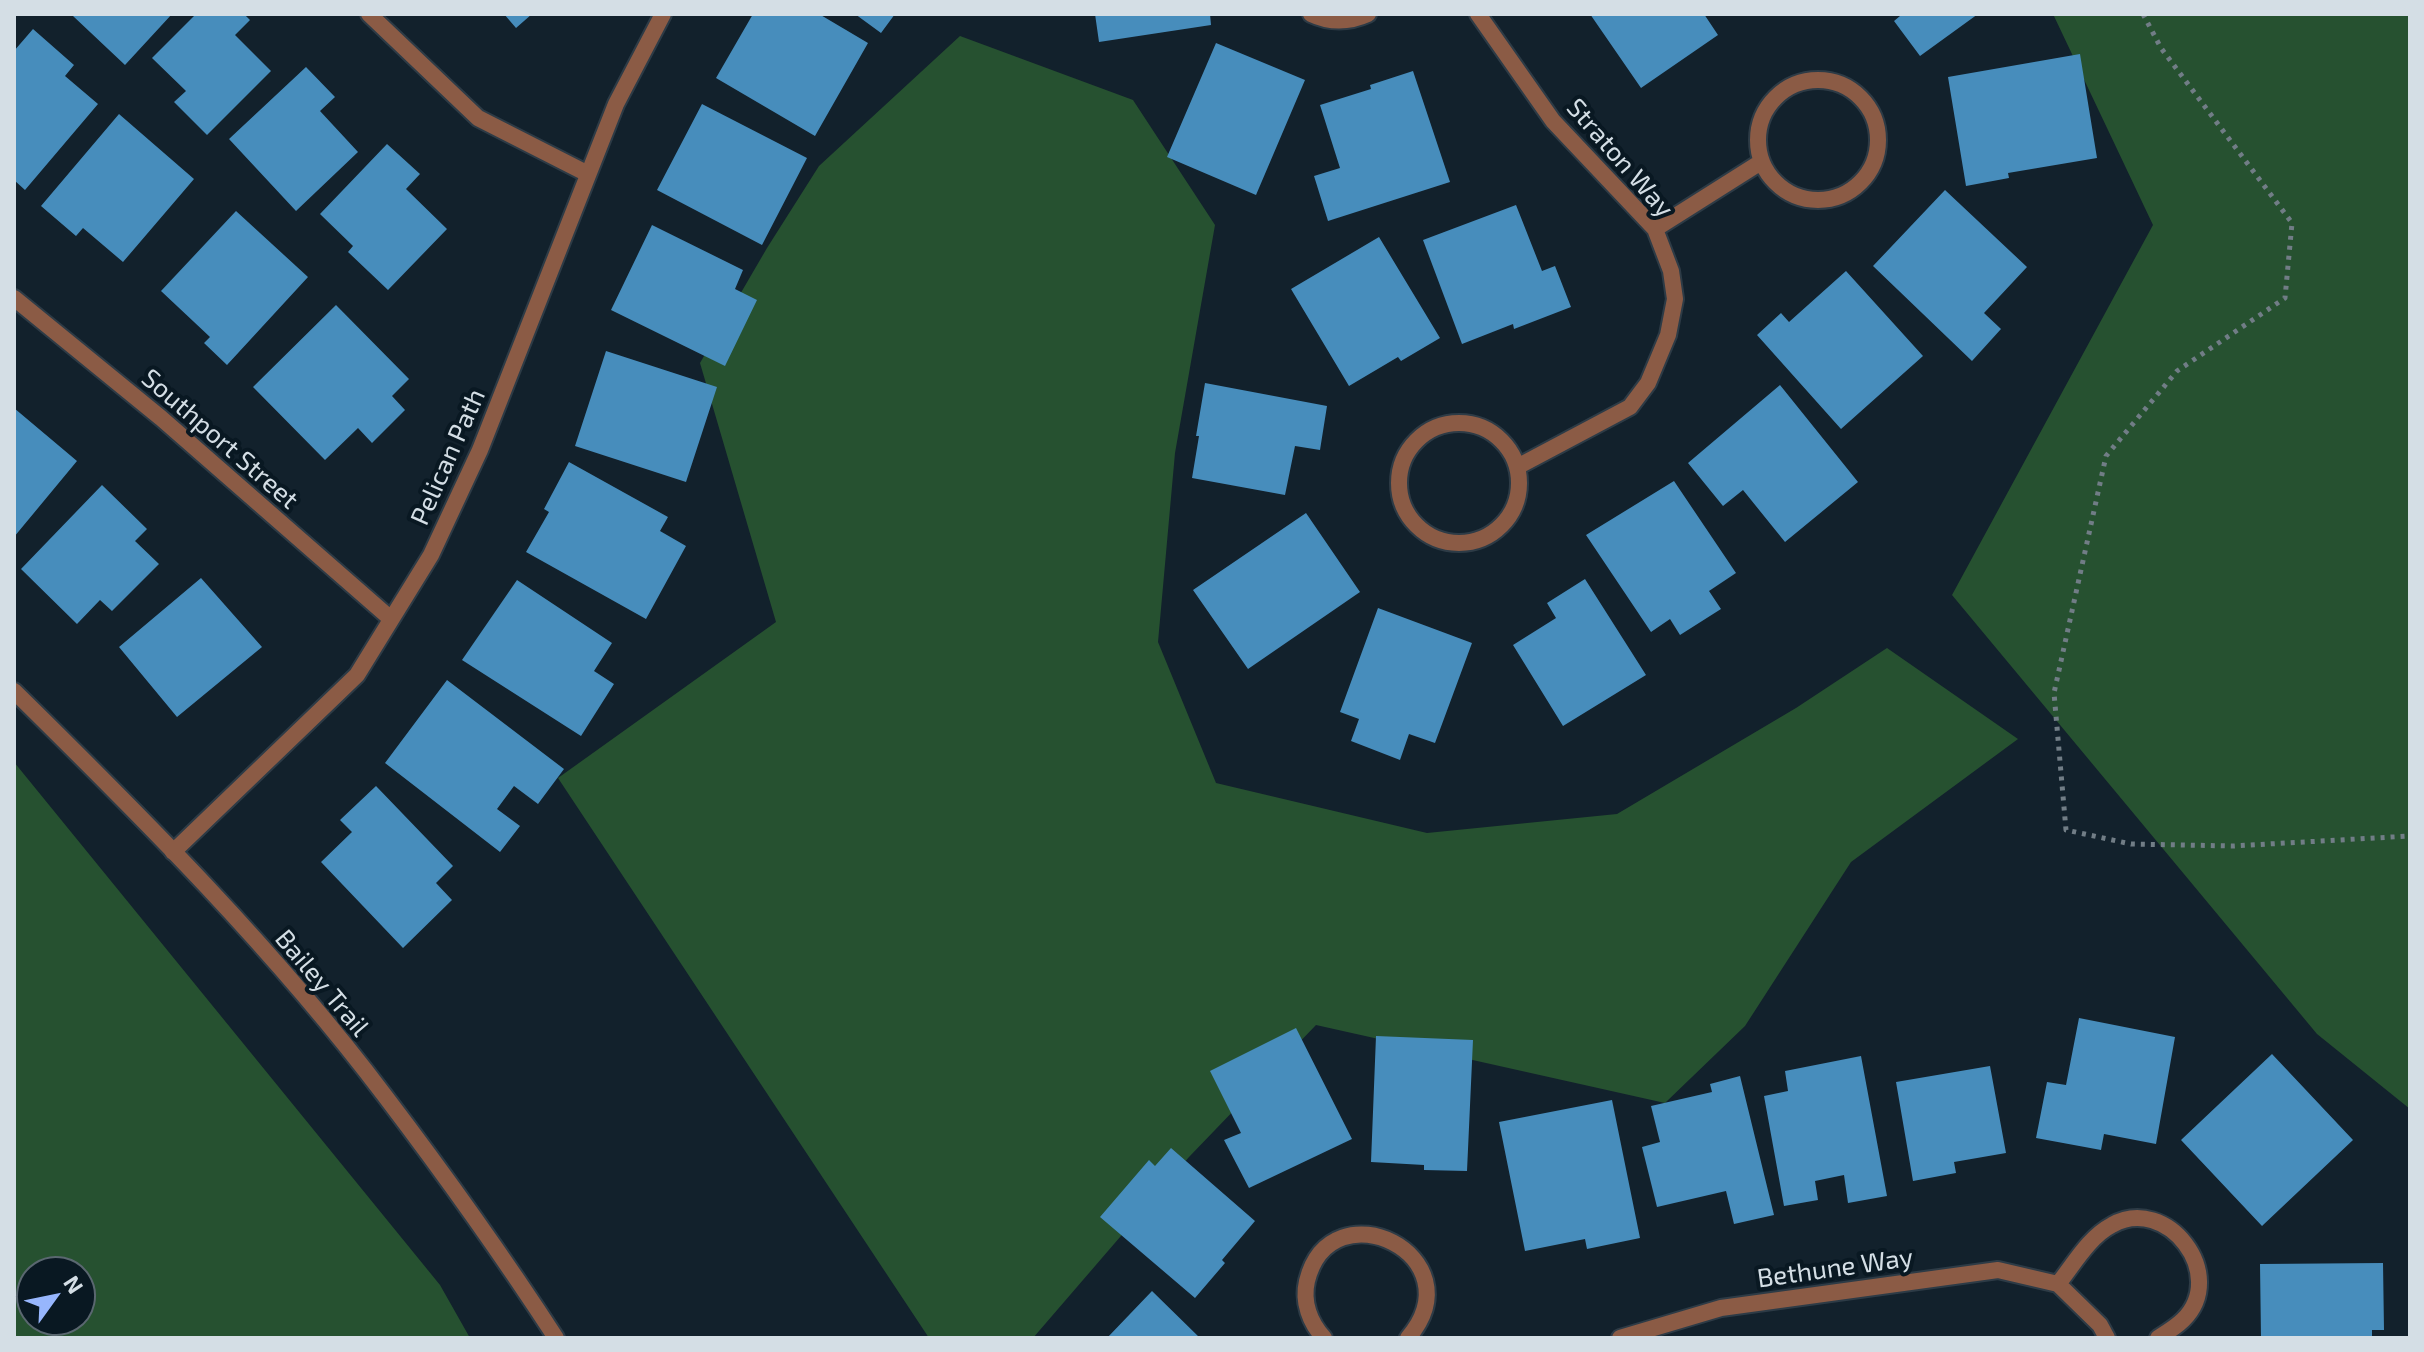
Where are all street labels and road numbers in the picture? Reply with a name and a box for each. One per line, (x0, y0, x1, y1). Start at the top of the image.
street label: Straton Way (1560, 92, 1680, 224)
street label: Southport Street (135, 362, 305, 516)
street label: Pelican Path (404, 384, 492, 530)
street label: Bailey Trail (268, 923, 376, 1043)
street label: Bethune Way (1755, 1242, 1915, 1294)

